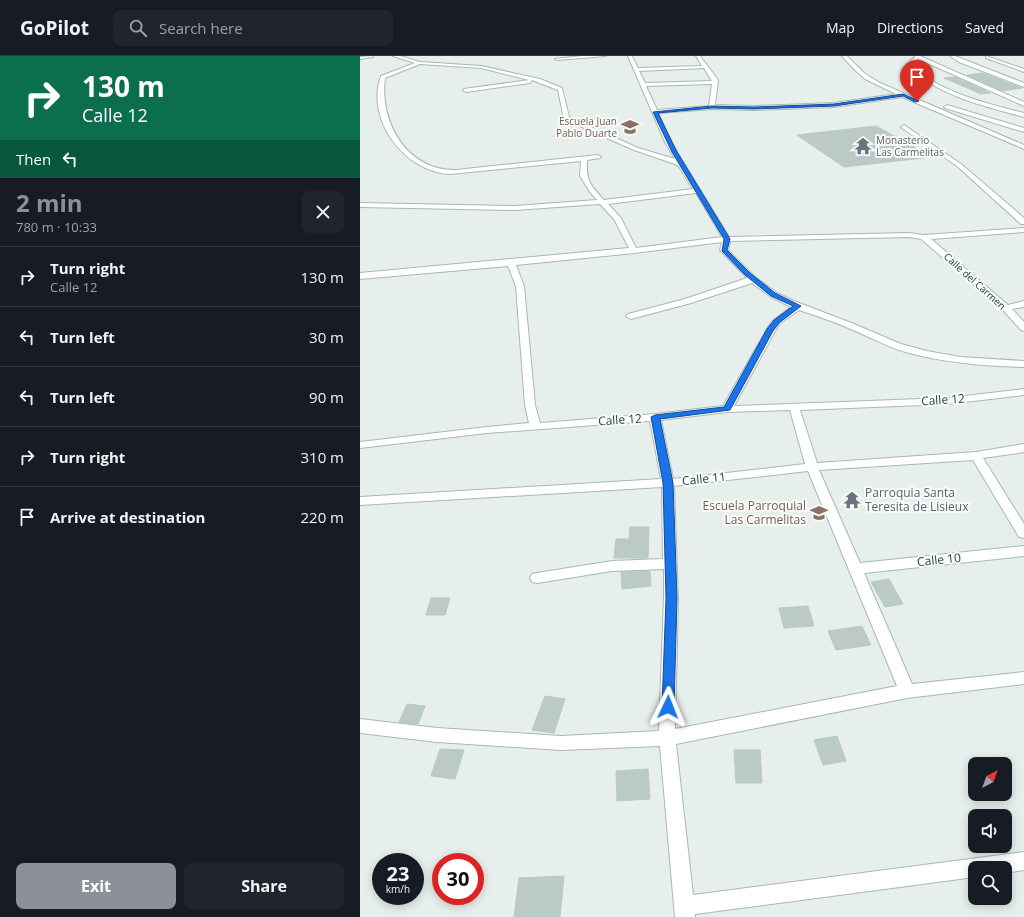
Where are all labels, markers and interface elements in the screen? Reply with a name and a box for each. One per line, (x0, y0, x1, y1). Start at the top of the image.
search box (113, 10, 393, 46)
text: GoPilot (20, 15, 89, 41)
icon: search (127, 17, 149, 39)
text: Search here (159, 18, 243, 38)
text: Map (826, 18, 855, 37)
text: Directions (877, 18, 943, 37)
text: Saved (965, 18, 1004, 37)
pin (900, 60, 934, 101)
icon: arrive (906, 66, 928, 88)
text: 130 m (82, 67, 165, 105)
icon: right (16, 72, 68, 124)
text: Calle 12 (82, 103, 148, 127)
place label: Escuela Juan Pablo Duarte (556, 114, 617, 140)
school or university icon: Escuela Juan Pablo Duarte (620, 117, 640, 137)
place label: Monasterio Las Carmelitas (876, 133, 944, 159)
temple icon: Monasterio Las Carmelitas (853, 136, 873, 156)
icon: left (59, 148, 81, 170)
text: Then (16, 149, 51, 169)
text: 2 min (16, 186, 83, 219)
button: close (302, 191, 344, 233)
text: 780 m · 10:33 (16, 218, 97, 236)
street label: Calle del Carmen (941, 249, 1009, 313)
text: Turn right (50, 258, 125, 278)
icon: right (16, 266, 38, 288)
text: 130 m (300, 267, 344, 287)
text: Calle 12 (50, 278, 98, 296)
icon: left (16, 326, 38, 348)
text: Turn left (50, 327, 115, 347)
text: 30 m (309, 327, 344, 347)
icon: left (16, 386, 38, 408)
text: Turn left (50, 387, 115, 407)
text: 90 m (309, 387, 344, 407)
street label: Calle 12 (920, 389, 966, 410)
street label: Calle 12 (597, 409, 643, 430)
icon: right (16, 446, 38, 468)
text: Turn right (50, 447, 125, 467)
text: 310 m (300, 447, 344, 467)
street label: Calle 11 (681, 468, 727, 489)
place label: Parroquia Santa Teresita de Lisieux (865, 484, 969, 515)
temple icon: Parroquia Santa Teresita de Lisieux (842, 490, 862, 510)
place label: Escuela Parroquial Las Carmelitas (703, 497, 806, 528)
school or university icon: Escuela Parroquial Las Carmelitas (809, 503, 829, 523)
icon: arrive (16, 506, 38, 528)
text: Arrive at destination (50, 507, 205, 527)
text: 220 m (300, 507, 344, 527)
street label: Calle 10 (916, 549, 962, 570)
position arrow (647, 686, 689, 728)
north arrow (968, 757, 1012, 801)
map controls (968, 757, 1012, 905)
button: sound (968, 809, 1012, 853)
speed limit sign: 30 (432, 853, 484, 905)
text: 23 (387, 860, 409, 887)
button: search (968, 861, 1012, 905)
button: Exit (16, 863, 176, 909)
button: Share (184, 863, 344, 909)
text: km/h (386, 882, 410, 896)

